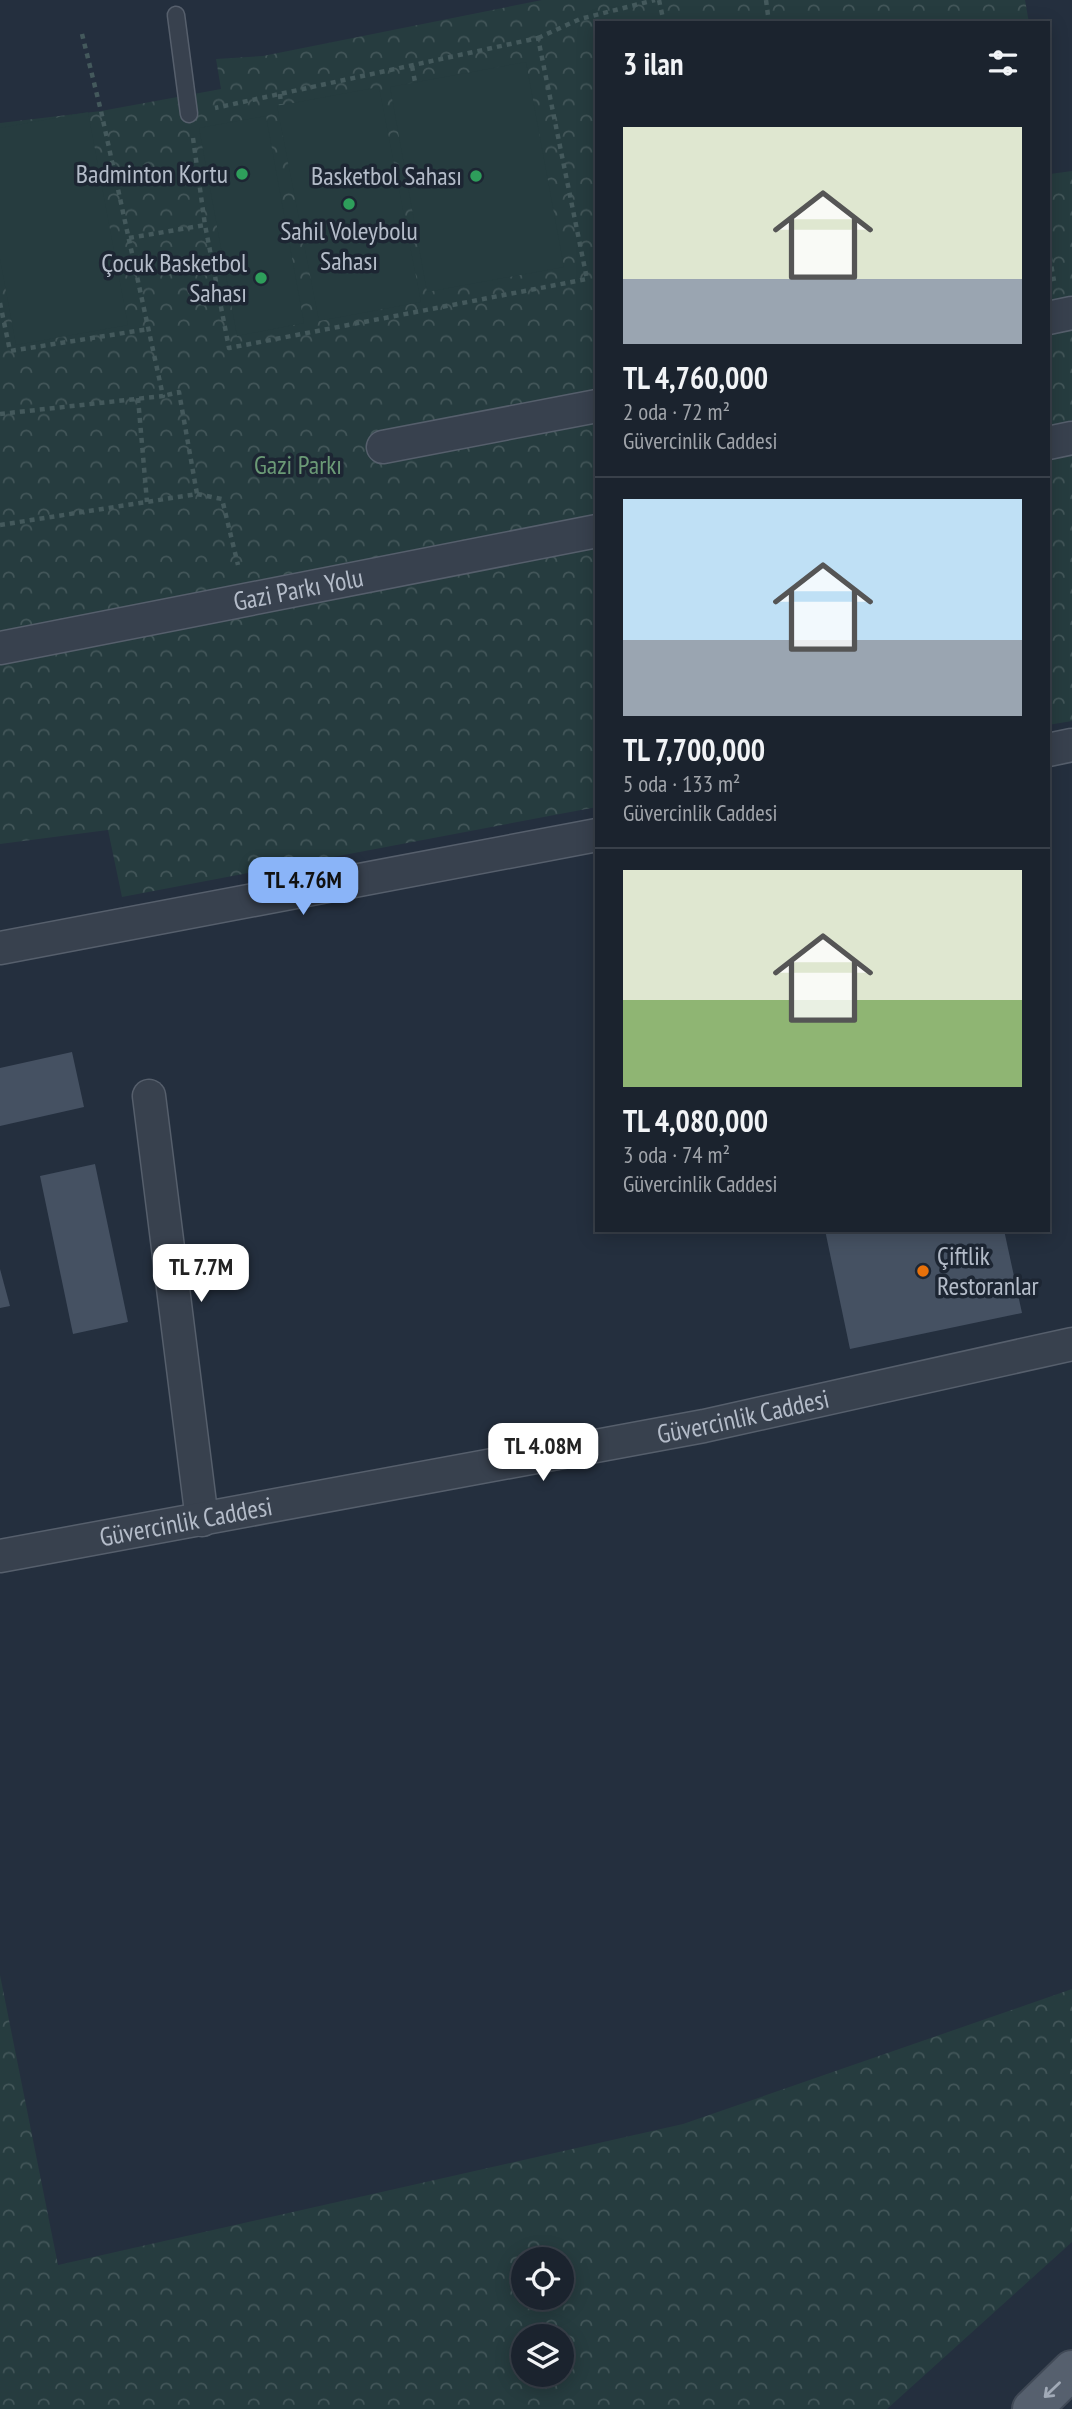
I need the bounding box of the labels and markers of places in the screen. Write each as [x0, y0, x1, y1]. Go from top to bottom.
place label: Badminton Kortu [76, 157, 228, 190]
place label: Basketbol Sahası [311, 159, 462, 192]
marker: Badminton Kortu [234, 166, 250, 182]
marker: Basketbol Sahası [468, 168, 484, 184]
marker: Sahil Voleybolu Sahası [341, 196, 357, 212]
place label: Sahil Voleybolu Sahası [280, 214, 418, 277]
place label: Çocuk Basketbol Sahası [101, 246, 247, 309]
marker: Çocuk Basketbol Sahası [253, 270, 269, 286]
pin: TL 4.76M [231, 858, 375, 917]
place label: Çiftlik Restoranlar [937, 1239, 1039, 1302]
pin: TL 7.7M [136, 1244, 266, 1304]
marker: Çiftlik Restoranlar [915, 1263, 931, 1279]
pin: TL 4.08M [471, 1424, 615, 1483]

